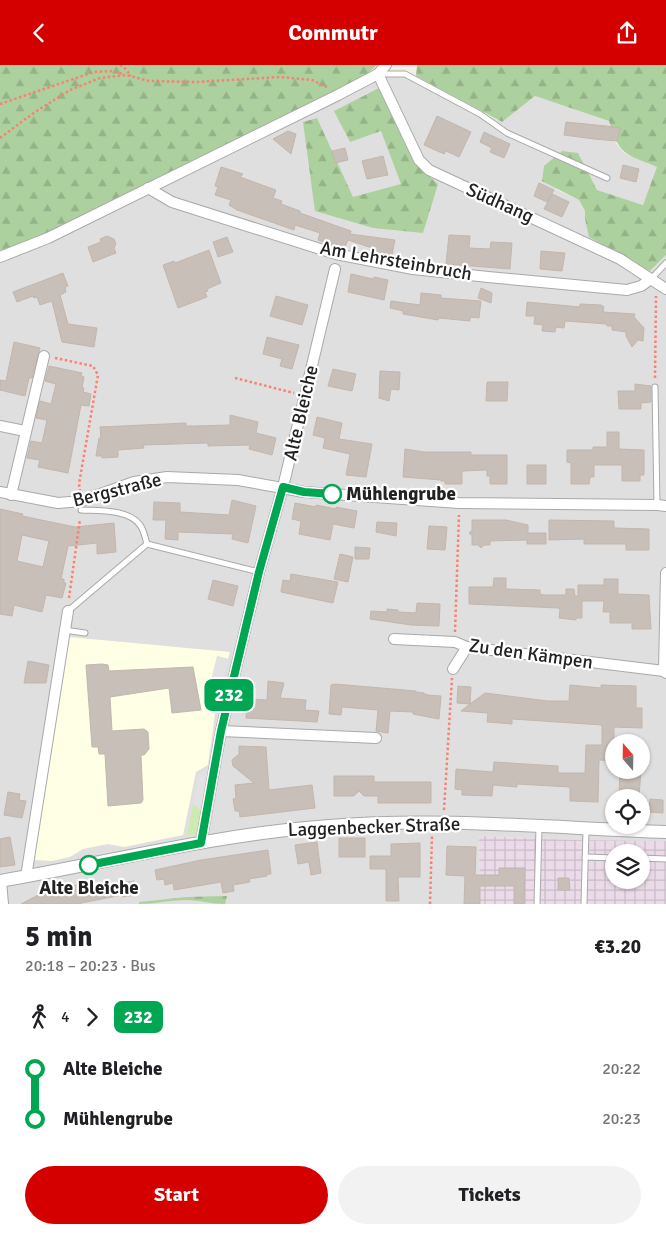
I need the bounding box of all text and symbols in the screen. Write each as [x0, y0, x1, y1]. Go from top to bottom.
icon: back [25, 19, 53, 47]
text: Commutr [288, 19, 378, 46]
icon: share [613, 19, 641, 47]
street label: Südhang [463, 178, 537, 228]
street label: Am Lehrsteinbruch [318, 236, 474, 286]
street label: Alte Bleiche [278, 363, 324, 463]
street label: Bergstraße [70, 467, 164, 513]
place label: Mühlengrube [346, 482, 456, 506]
marker: Mühlengrube [322, 484, 342, 504]
street label: Zu den Kämpen [467, 633, 595, 675]
line badge: 232 [200, 679, 258, 711]
text: 232 [214, 684, 244, 706]
north arrow [605, 734, 650, 779]
map controls [605, 734, 650, 889]
button: locate [605, 789, 650, 834]
street label: Laggenbecker Straße [287, 812, 461, 842]
button: layers [605, 844, 650, 889]
marker: Alte Bleiche [79, 855, 99, 875]
place label: Alte Bleiche [39, 876, 139, 900]
text: 5 min [25, 920, 93, 954]
text: €3.20 [595, 935, 641, 959]
text: 20:18 – 20:23 · Bus [25, 956, 156, 976]
icon: walk [25, 1003, 53, 1031]
icon: forward [78, 1003, 106, 1031]
text: 232 [124, 1006, 153, 1028]
text: 4 [61, 1007, 70, 1027]
text: Alte Bleiche [63, 1057, 163, 1081]
text: 20:22 [602, 1059, 641, 1079]
text: Mühlengrube [63, 1107, 173, 1131]
text: 20:23 [602, 1109, 641, 1129]
button: Start [25, 1166, 328, 1224]
button: Tickets [338, 1166, 641, 1224]

